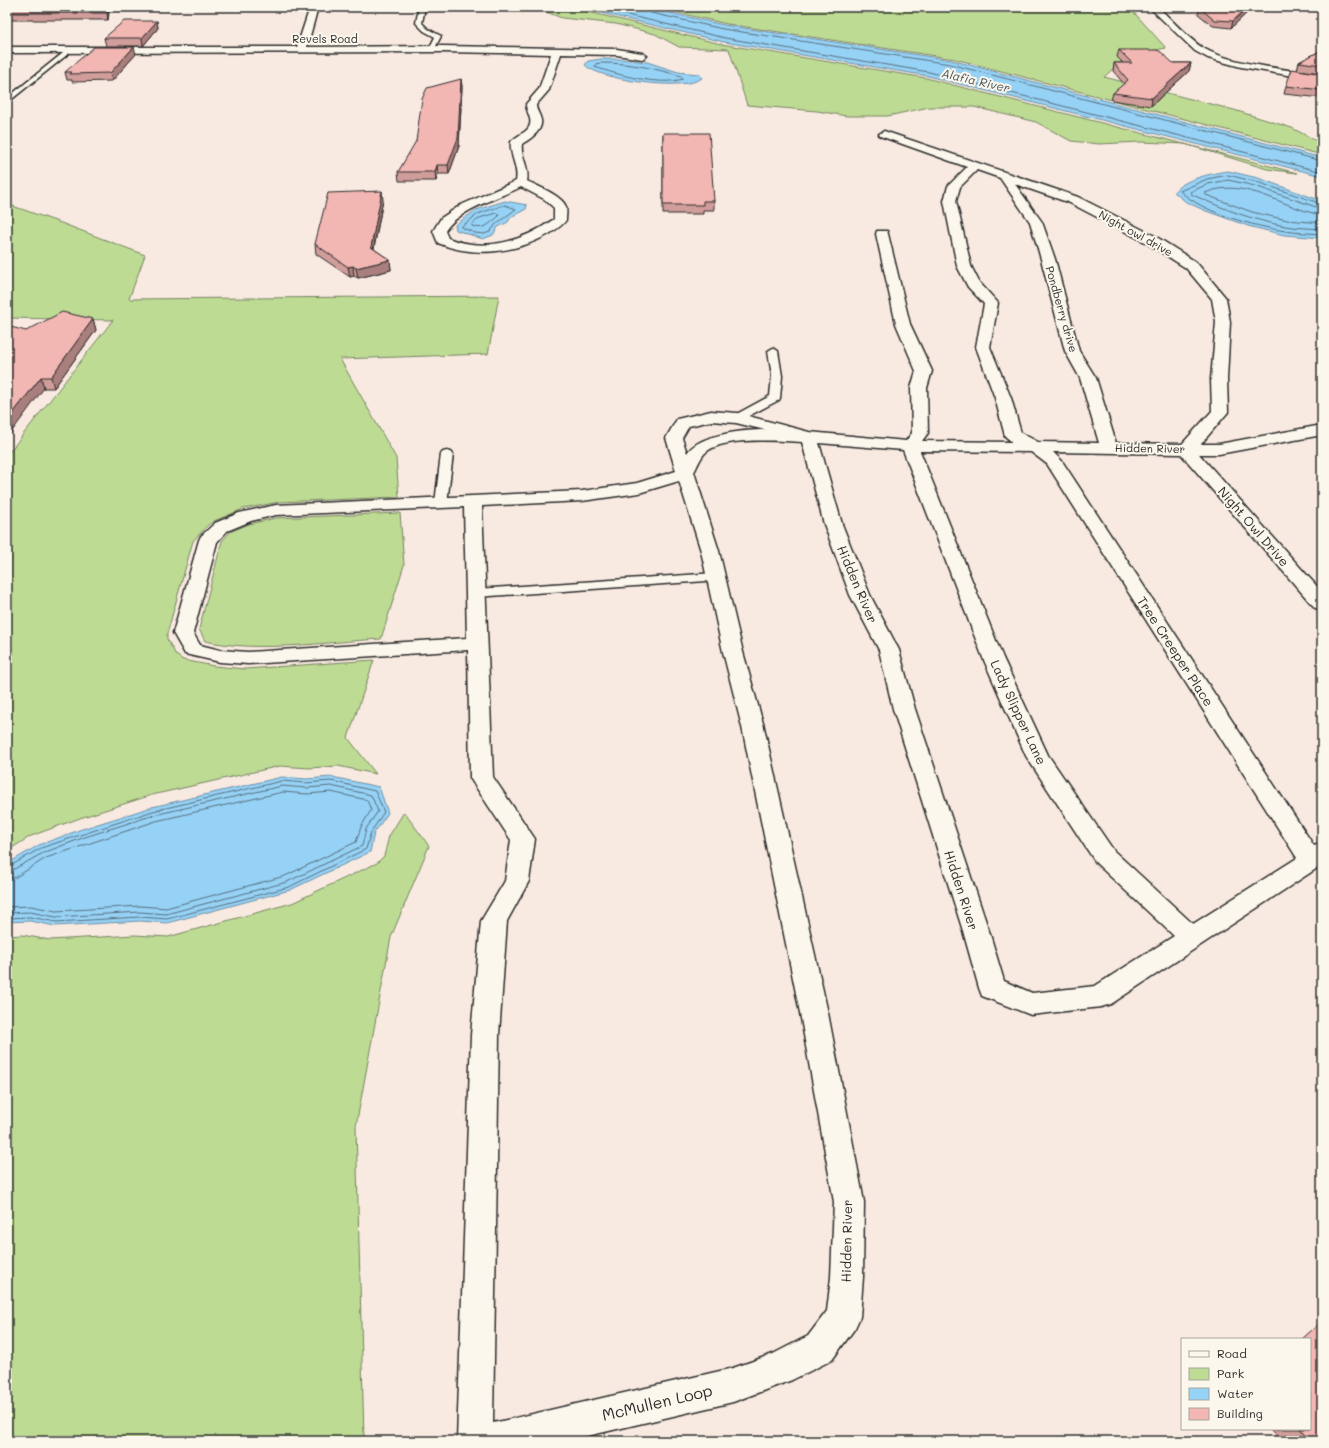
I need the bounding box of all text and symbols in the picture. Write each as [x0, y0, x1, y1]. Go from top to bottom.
street label: Revels Road [292, 31, 358, 46]
water label: Alafia River [940, 64, 1012, 96]
street label: Night owl drive [1096, 206, 1176, 260]
street label: Pondberry drive [1043, 264, 1082, 354]
street label: Hidden River [1115, 440, 1185, 456]
street label: Night Owl Drive [1215, 482, 1293, 570]
street label: Hidden River [834, 543, 882, 625]
street label: Tree Creeper Place [1134, 593, 1218, 709]
street label: Lady Slipper Lane [987, 657, 1051, 767]
street label: Hidden River [941, 848, 983, 932]
street label: Hidden River [837, 1199, 855, 1283]
legend [1181, 1338, 1311, 1430]
text: Road [1217, 1345, 1247, 1361]
text: Park [1217, 1365, 1244, 1381]
street label: McMullen Loop [600, 1379, 714, 1425]
text: Water [1217, 1385, 1254, 1401]
text: Building [1217, 1405, 1263, 1421]

